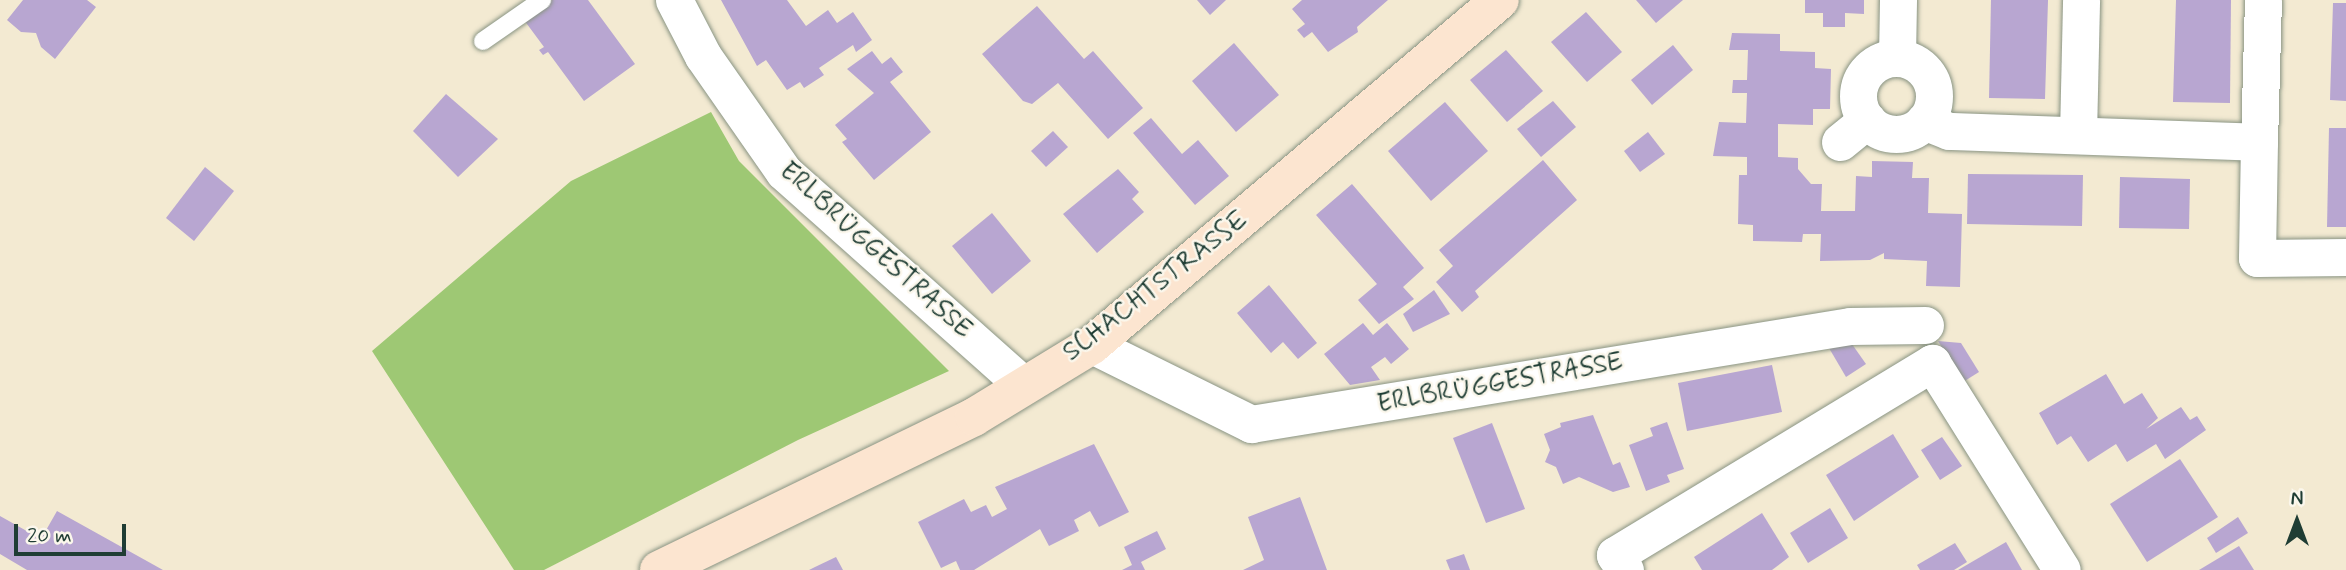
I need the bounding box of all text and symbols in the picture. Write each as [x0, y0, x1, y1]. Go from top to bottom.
street label: ERLBRÜGGESTRASSE [772, 156, 978, 346]
street label: SCHACHTSTRASSE [1057, 205, 1255, 369]
street label: ERLBRÜGGESTRASSE [1375, 347, 1625, 421]
north arrow [2262, 486, 2332, 556]
text: N [2291, 487, 2303, 512]
scale bar [18, 510, 130, 554]
text: 20 m [27, 522, 72, 550]

